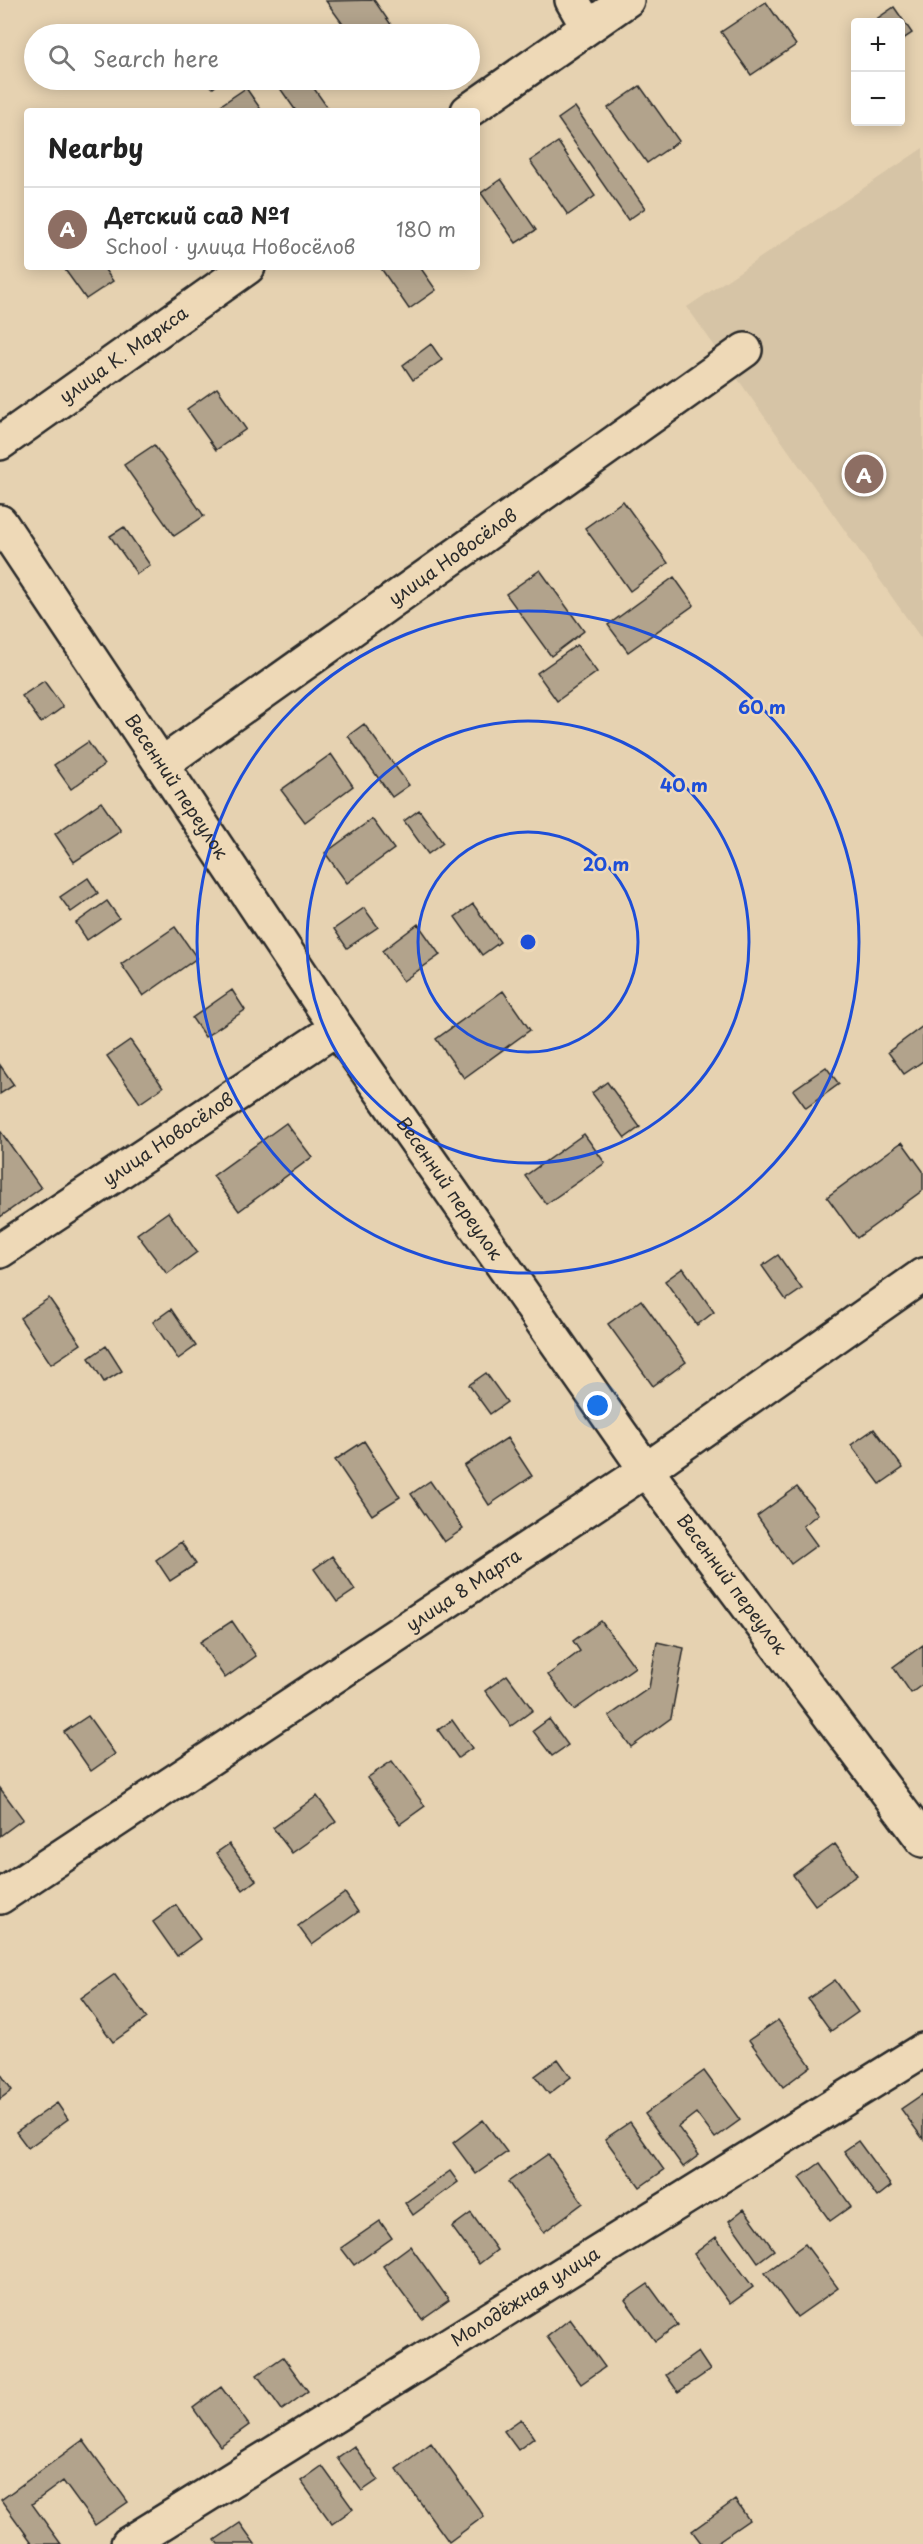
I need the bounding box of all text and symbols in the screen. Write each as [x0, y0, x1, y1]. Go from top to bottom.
map controls [851, 18, 905, 126]
button: + [851, 18, 905, 72]
search box [24, 24, 480, 90]
icon: search [45, 41, 78, 74]
text: Search here [93, 41, 219, 74]
button: − [851, 72, 905, 126]
text: Nearby [48, 128, 143, 167]
text: Детский сад №1 [105, 198, 290, 231]
text: A [60, 214, 75, 244]
text: 180 m [396, 214, 456, 244]
text: School · улица Новосёлов [105, 231, 355, 261]
street label: улица К. Маркса [53, 298, 194, 409]
pin: A [844, 452, 884, 496]
street label: улица Новосёлов [382, 501, 522, 611]
text: 60 m [738, 693, 786, 720]
street label: Весенний переулок [119, 708, 236, 864]
text: 40 m [660, 771, 708, 798]
text: 20 m [583, 850, 629, 877]
centre of rings [518, 932, 538, 952]
street label: улица Новосёлов [97, 1085, 239, 1192]
street label: Весенний переулок [391, 1111, 510, 1265]
your location [583, 1391, 612, 1420]
street label: Весенний переулок [671, 1507, 795, 1660]
street label: улица 8 Марта [400, 1541, 526, 1637]
street label: Молодёжная улица [445, 2239, 605, 2352]

